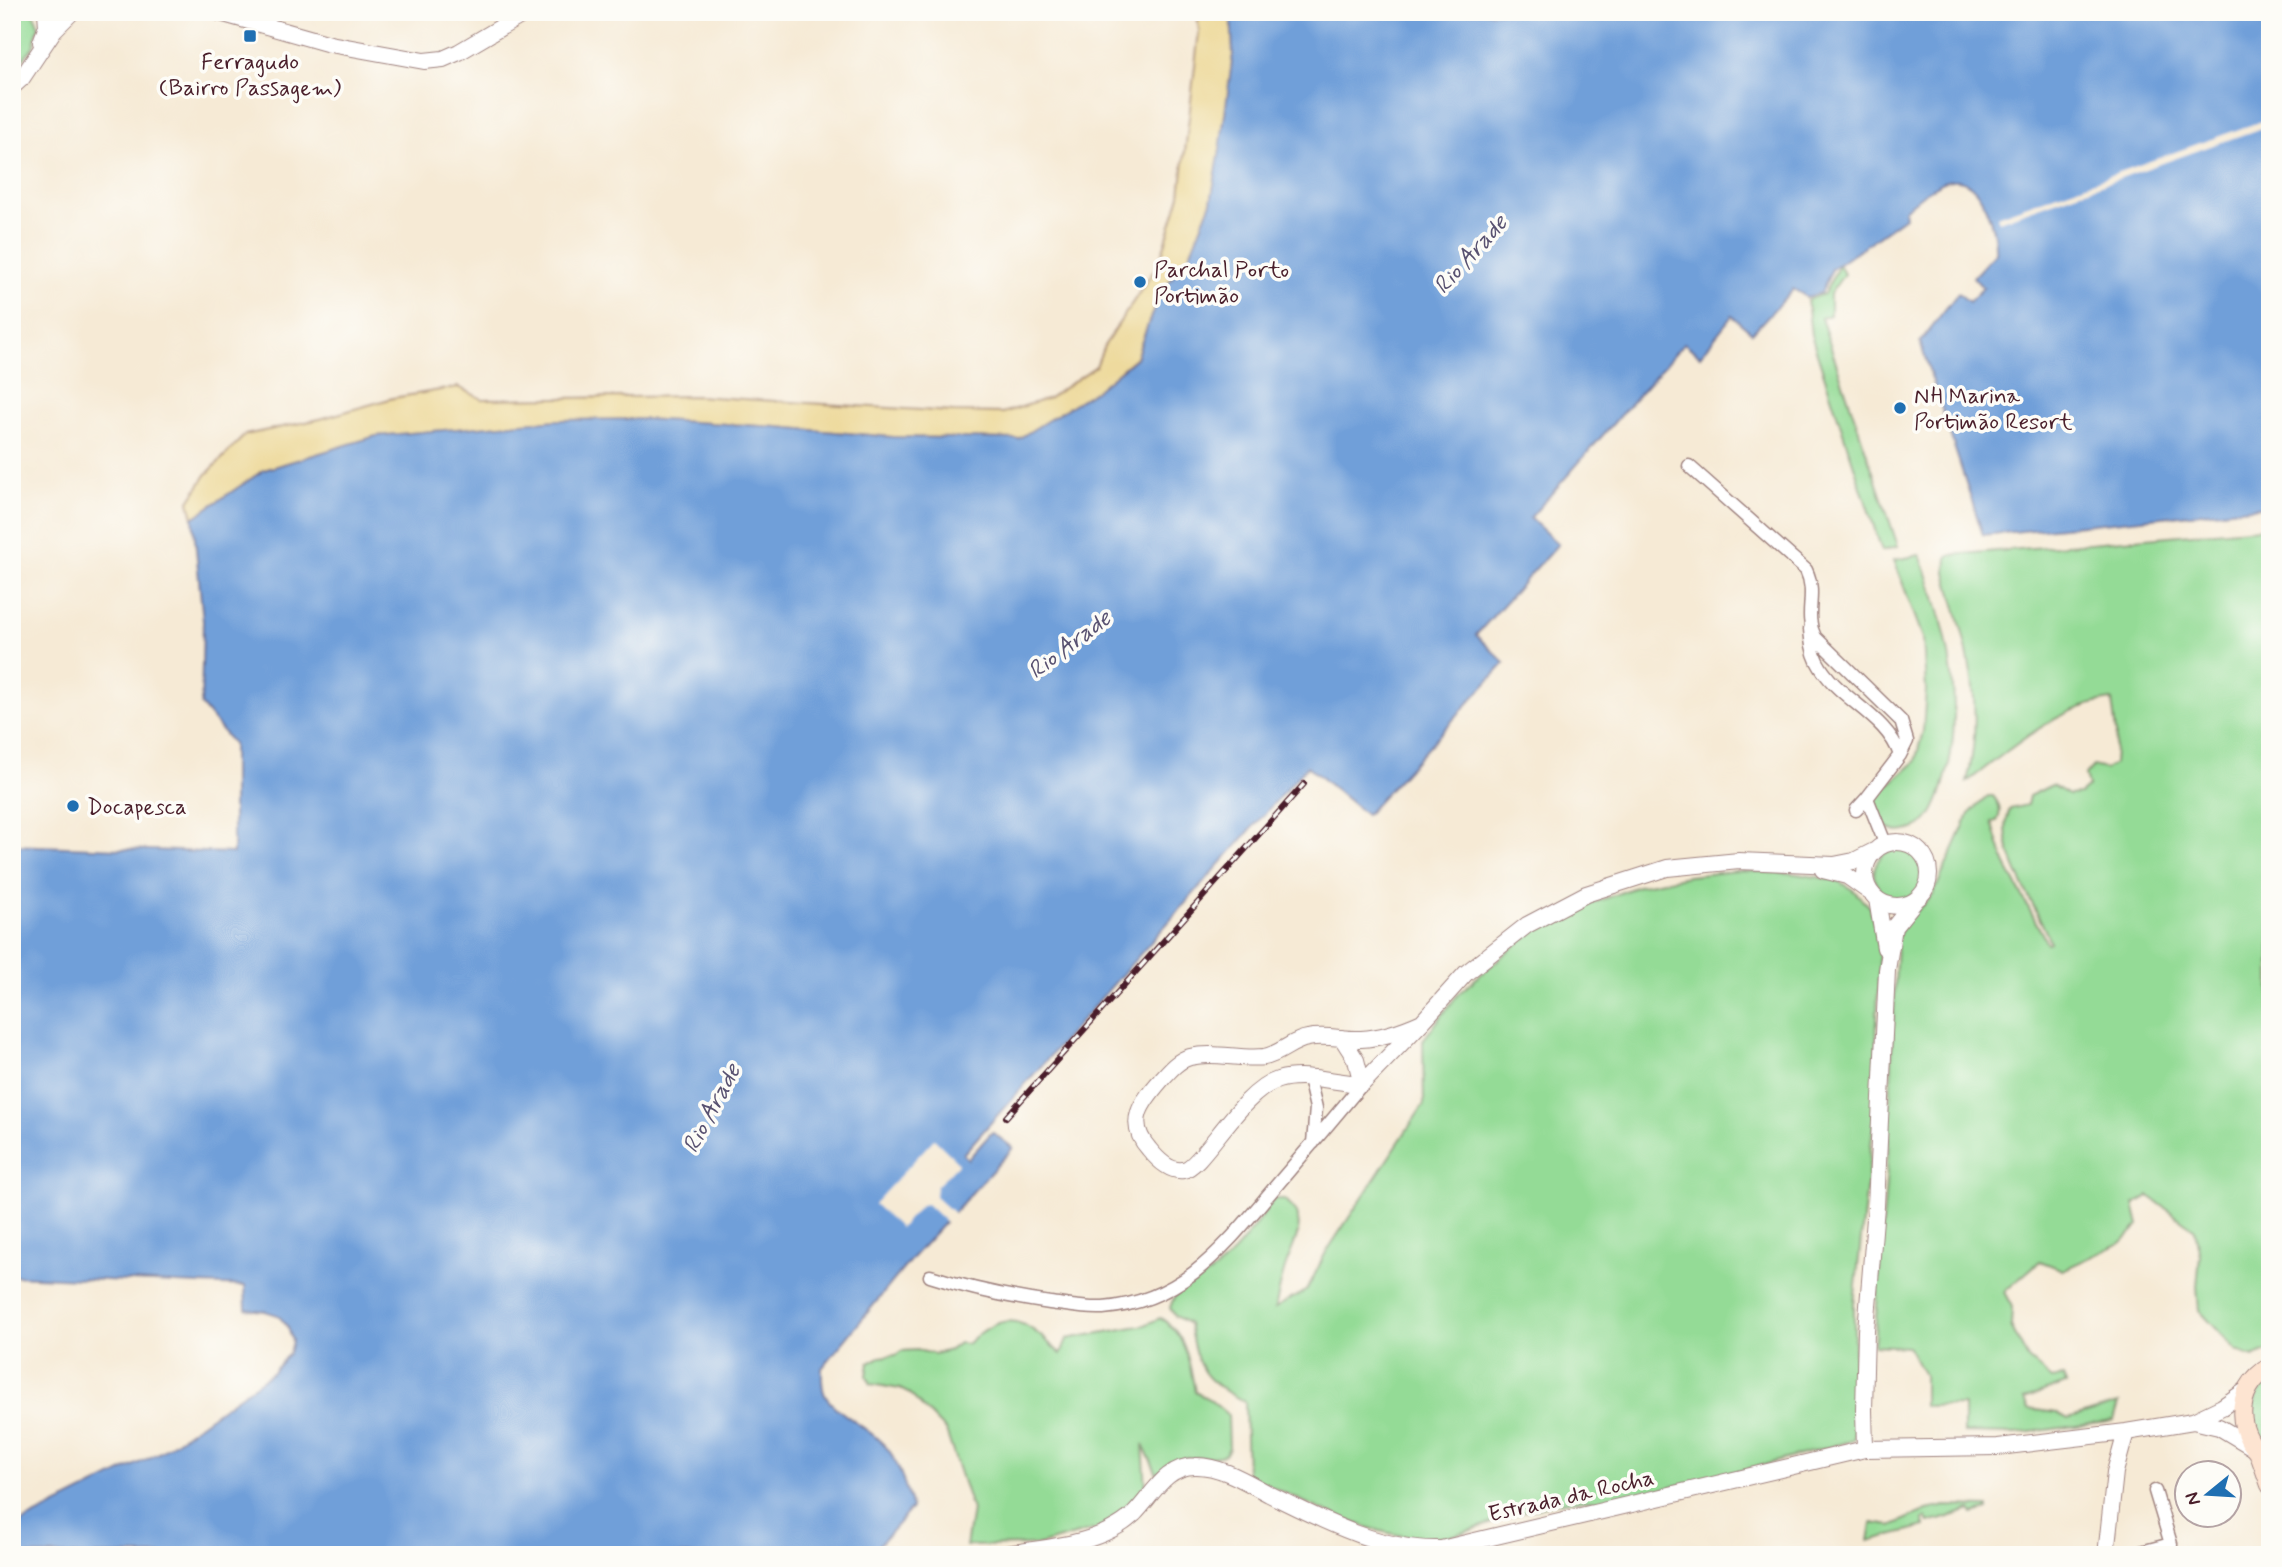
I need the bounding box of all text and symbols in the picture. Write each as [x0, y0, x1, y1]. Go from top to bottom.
marker: Ferragudo (Bairro Passagem) [242, 28, 258, 44]
place label: Ferragudo (Bairro Passagem) [159, 48, 341, 104]
water label: Rio Arade [1427, 208, 1516, 301]
place label: Parchal Porto Portimão [1154, 256, 1289, 312]
marker: Parchal Porto Portimão [1132, 274, 1148, 290]
place label: NH Marina Portimão Resort [1914, 382, 2073, 438]
marker: NH Marina Portimão Resort [1892, 400, 1908, 416]
water label: Rio Arade [1022, 603, 1119, 687]
place label: Docapesca [87, 793, 187, 823]
marker: Docapesca [65, 798, 81, 814]
water label: Rio Arade [676, 1058, 749, 1159]
north arrow [2174, 1458, 2244, 1528]
street label: Estrada da Rocha [1485, 1463, 1657, 1531]
text: N [2179, 1489, 2207, 1509]

